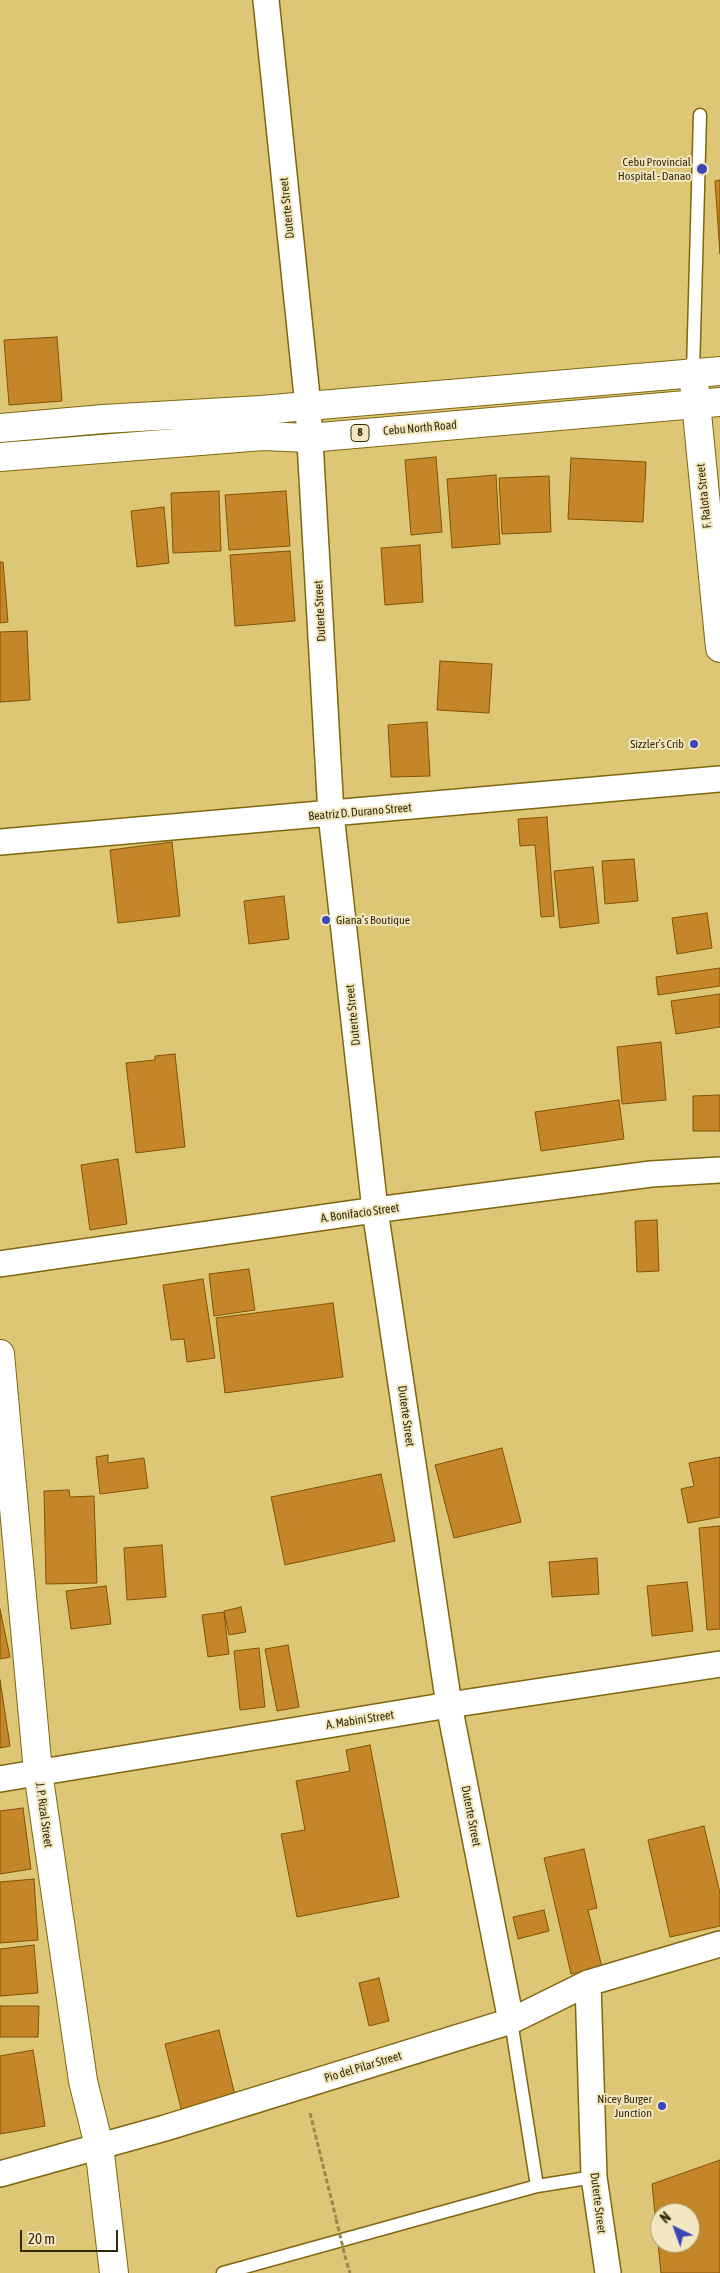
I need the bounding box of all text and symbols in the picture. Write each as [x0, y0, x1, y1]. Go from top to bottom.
place label: Cebu Provincial Hospital - Danao [618, 155, 691, 183]
marker: Cebu Provincial Hospital - Danao [695, 162, 709, 176]
street label: Duterte Street [277, 177, 297, 239]
street label: Cebu North Road [383, 418, 457, 438]
road number: 8 [351, 424, 369, 442]
street label: F. Ralota Street [693, 463, 715, 529]
street label: Duterte Street [311, 580, 329, 642]
place label: Sizzler’s Crib [630, 737, 684, 751]
marker: Sizzler’s Crib [688, 738, 700, 750]
street label: Beatriz D. Durano Street [308, 800, 412, 824]
place label: Giana’s Boutique [336, 913, 410, 927]
marker: Giana’s Boutique [320, 914, 332, 926]
street label: Duterte Street [343, 984, 363, 1046]
street label: A. Bonifacio Street [320, 1200, 400, 1226]
street label: Duterte Street [395, 1385, 417, 1447]
street label: A. Mabini Street [325, 1708, 395, 1732]
street label: J. P. Rizal Street [32, 1782, 56, 1848]
street label: Duterte Street [458, 1784, 484, 1848]
street label: Pio del Pilar Street [322, 2048, 404, 2086]
place label: Nicey Burger Junction [597, 2092, 652, 2120]
marker: Nicey Burger Junction [656, 2100, 668, 2112]
street label: Duterte Street [587, 2172, 609, 2234]
north arrow [650, 2203, 700, 2253]
text: N [657, 2209, 674, 2226]
scale bar [22, 2220, 120, 2252]
text: 20 m [28, 2230, 55, 2247]

